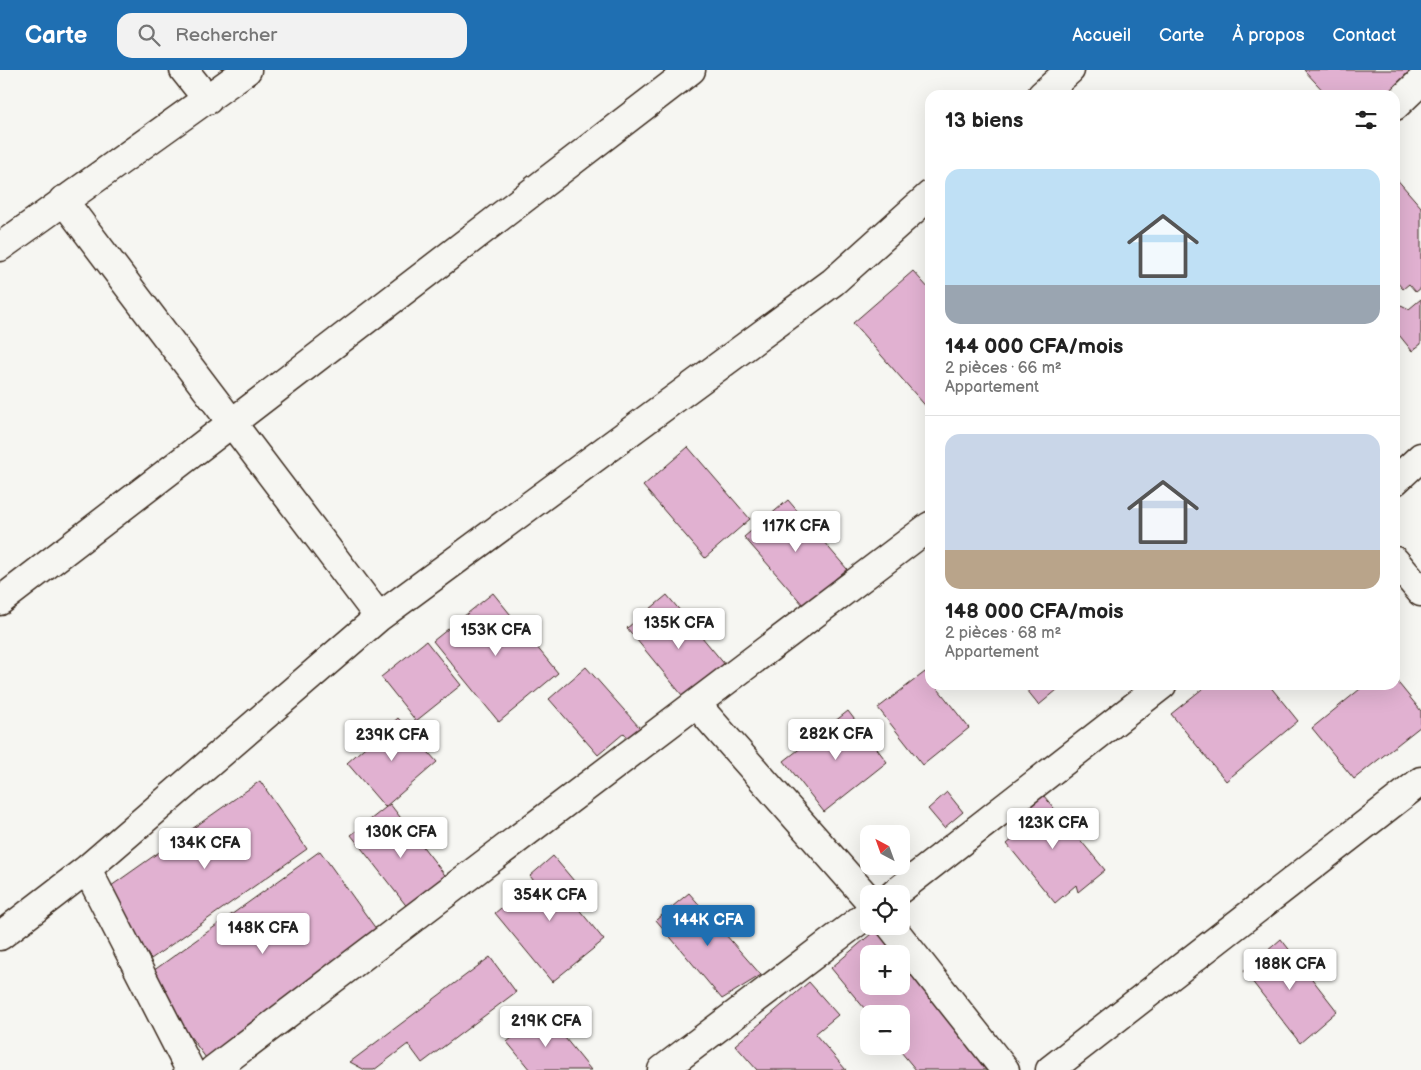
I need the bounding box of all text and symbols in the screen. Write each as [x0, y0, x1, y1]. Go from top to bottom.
search box [117, 13, 467, 58]
text: Carte [25, 21, 87, 50]
icon: search [135, 21, 163, 49]
text: Rechercher [175, 24, 277, 47]
text: Accueil [1072, 25, 1131, 46]
text: Carte [1159, 25, 1204, 46]
text: À propos [1232, 25, 1305, 46]
text: Contact [1333, 25, 1396, 46]
icon: filters [1352, 106, 1380, 134]
text: 13 biens [945, 108, 1023, 133]
icon: home [1118, 201, 1208, 291]
text: 144 000 CFA/mois [945, 334, 1123, 359]
text: 2 pièces · 66 m² [945, 359, 1062, 378]
text: Appartement [945, 378, 1039, 397]
icon: home [1118, 467, 1208, 557]
pin: 117K CFA [744, 510, 848, 553]
text: 117K CFA [762, 517, 830, 536]
text: 148 000 CFA/mois [945, 599, 1124, 624]
pin: 135K CFA [627, 608, 731, 650]
pin: 153K CFA [444, 614, 548, 657]
text: 135K CFA [644, 614, 714, 633]
text: 153K CFA [461, 621, 531, 640]
text: 2 pièces · 68 m² [945, 624, 1061, 643]
text: Appartement [945, 643, 1039, 662]
pin: 282K CFA [784, 718, 888, 761]
pin: 239K CFA [340, 720, 444, 762]
text: 282K CFA [799, 725, 873, 744]
text: 239K CFA [356, 726, 428, 745]
pin: 123K CFA [1001, 808, 1105, 850]
text: 123K CFA [1018, 814, 1088, 833]
pin: 130K CFA [349, 816, 453, 859]
text: 130K CFA [365, 823, 437, 842]
north arrow [860, 825, 910, 875]
map controls [860, 825, 910, 1055]
pin: 134K CFA [153, 828, 257, 870]
text: 134K CFA [170, 834, 240, 853]
pin: 354K CFA [498, 880, 602, 922]
button: locate [860, 885, 910, 935]
text: 354K CFA [514, 886, 586, 905]
pin: 144K CFA [656, 904, 760, 947]
text: 144K CFA [673, 911, 743, 930]
pin: 148K CFA [211, 912, 315, 955]
text: 148K CFA [228, 919, 298, 938]
button: + [860, 945, 910, 995]
pin: 188K CFA [1238, 948, 1342, 991]
text: 188K CFA [1255, 955, 1325, 974]
button: − [860, 1005, 910, 1055]
pin: 219K CFA [494, 1006, 598, 1048]
text: 219K CFA [511, 1012, 581, 1031]

